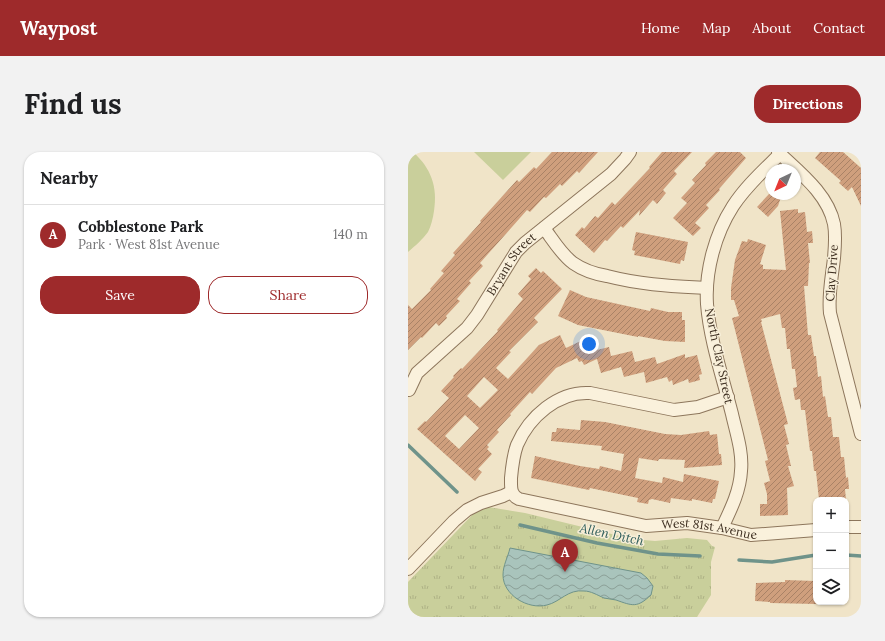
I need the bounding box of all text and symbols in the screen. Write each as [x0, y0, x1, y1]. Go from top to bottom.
text: Waypost [20, 16, 97, 40]
text: Home [641, 19, 680, 37]
text: Map [702, 19, 730, 37]
text: About [752, 19, 791, 37]
text: Contact [813, 19, 865, 37]
button: Directions [754, 85, 861, 123]
text: Find us [24, 86, 122, 122]
north arrow [765, 164, 801, 200]
text: Nearby [40, 167, 98, 189]
text: Cobblestone Park [78, 217, 203, 236]
text: A [49, 226, 57, 243]
text: 140 m [333, 226, 368, 243]
street label: Bryant Street [483, 229, 539, 298]
text: Park · West 81st Avenue [78, 236, 220, 253]
street label: Clay Drive [822, 243, 841, 302]
button: Save [40, 276, 200, 314]
button: Share [208, 276, 368, 314]
street label: North Clay Street [702, 307, 737, 406]
your location [579, 334, 599, 354]
map controls [813, 497, 849, 605]
button: + [813, 497, 849, 533]
street label: West 81st Avenue [661, 515, 758, 542]
water label: Allen Ditch [577, 519, 646, 550]
button: − [813, 533, 849, 569]
pin: A [552, 539, 578, 572]
button: layers [813, 569, 849, 605]

